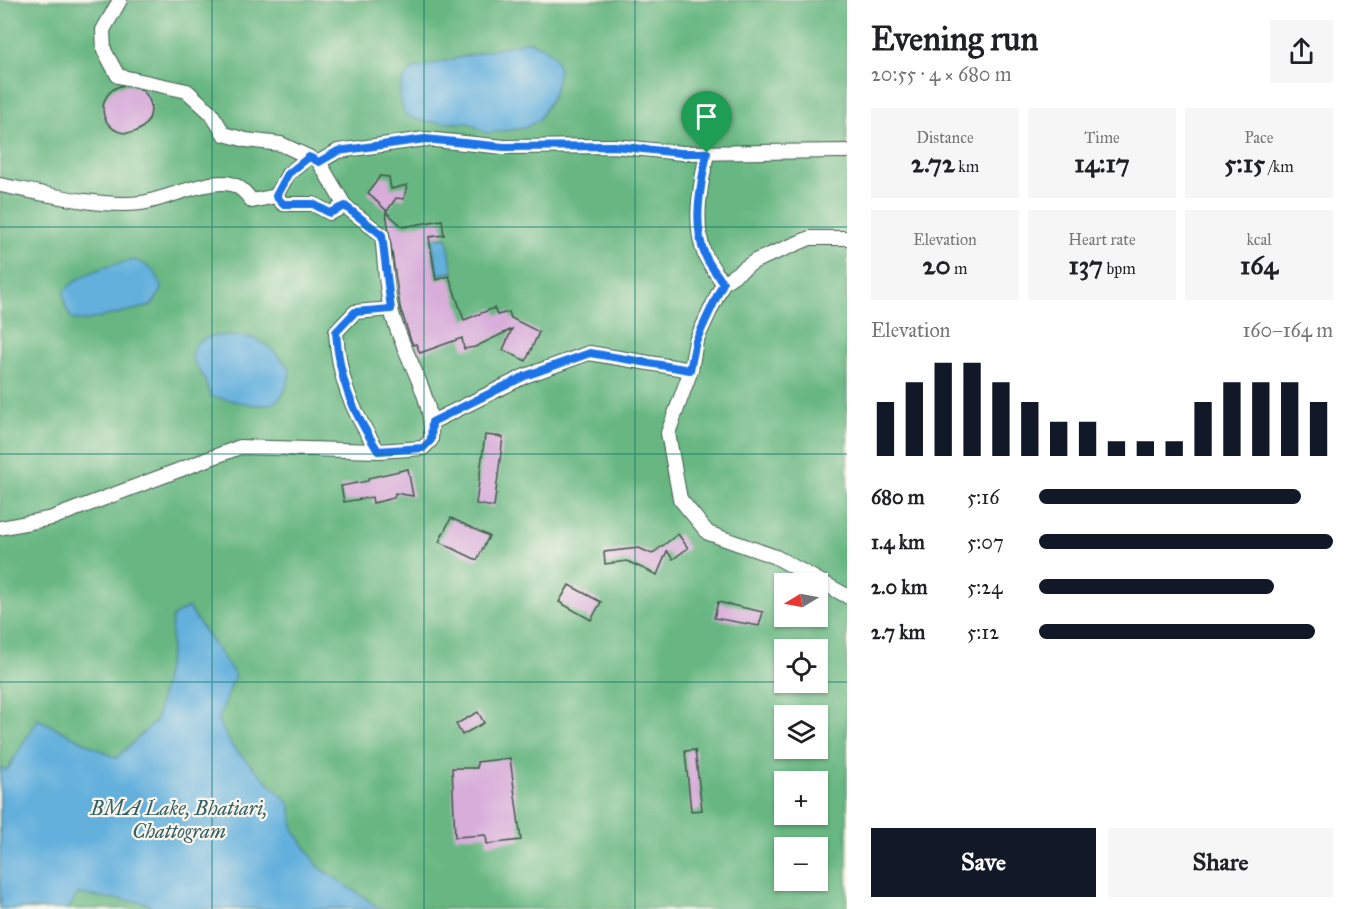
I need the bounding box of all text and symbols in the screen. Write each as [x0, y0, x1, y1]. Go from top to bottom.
text: Evening run [871, 19, 1038, 59]
button: share [1270, 20, 1333, 83]
text: 20:55 · 4 × 680 m [871, 62, 1012, 86]
pin [681, 91, 732, 153]
icon: arrive [690, 100, 723, 133]
text: Distance [916, 128, 974, 147]
text: Time [1084, 128, 1120, 147]
text: Pace [1244, 128, 1274, 147]
text: 2.72 [911, 147, 955, 179]
text: 14:17 [1074, 147, 1130, 179]
text: 5:15 [1224, 147, 1265, 179]
text: km [955, 157, 979, 176]
text: /km [1265, 157, 1294, 176]
text: Elevation [913, 230, 977, 249]
text: Heart rate [1068, 230, 1136, 249]
text: kcal [1246, 230, 1272, 249]
text: 20 [923, 249, 951, 281]
text: 137 [1068, 249, 1103, 281]
text: 164 [1240, 249, 1278, 281]
text: m [951, 259, 967, 278]
text: bpm [1103, 259, 1136, 278]
text: Elevation [871, 318, 950, 342]
text: 160–164 m [1242, 318, 1333, 342]
text: 680 m [871, 485, 925, 509]
text: 5:16 [967, 485, 999, 509]
text: 1.4 km [871, 530, 925, 554]
text: 5:07 [967, 530, 1004, 554]
north arrow [774, 573, 828, 627]
map controls [774, 573, 828, 891]
text: 2.0 km [871, 575, 927, 599]
text: 5:24 [967, 575, 1002, 599]
text: 2.7 km [871, 620, 925, 644]
text: 5:12 [967, 620, 999, 644]
button: locate [774, 639, 828, 693]
button: layers [774, 705, 828, 759]
button: + [774, 771, 828, 825]
water label: BMA Lake, Bhatiari, Chattogram [89, 796, 268, 843]
button: Save [871, 828, 1096, 897]
button: Share [1108, 828, 1333, 897]
button: − [774, 837, 828, 891]

